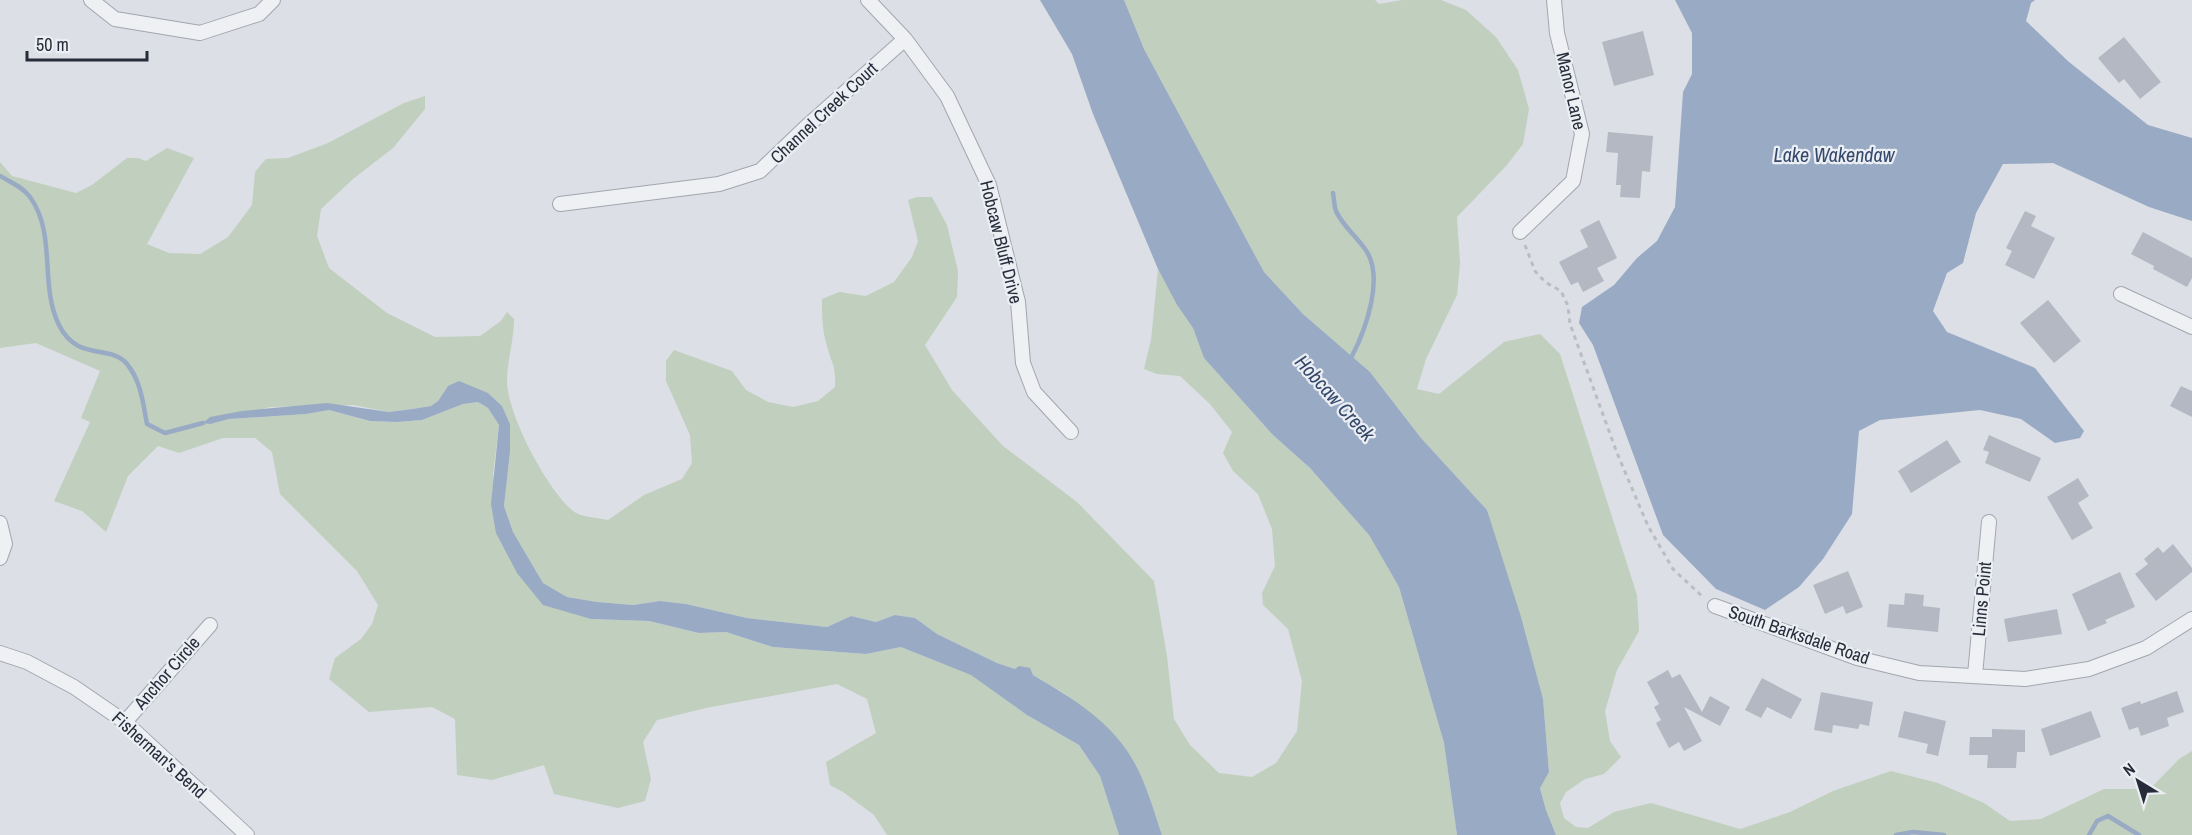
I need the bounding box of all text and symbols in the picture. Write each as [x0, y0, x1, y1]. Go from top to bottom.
scale bar [27, 24, 147, 62]
text: 50 m [36, 32, 69, 57]
street label: Manor Lane [1550, 50, 1593, 132]
street label: Channel Creek Court [764, 56, 883, 169]
water label: Lake Wakendaw [1774, 141, 1896, 168]
street label: Hobcaw Bluff Drive [974, 178, 1029, 306]
water label: Hobcaw Creek [1289, 349, 1382, 447]
street label: Linns Point [1966, 561, 1997, 637]
street label: South Barksdale Road [1725, 599, 1873, 670]
street label: Anchor Circle [127, 631, 205, 715]
street label: Fisherman's Bend [107, 705, 212, 804]
north arrow [2108, 751, 2168, 811]
text: N [2118, 758, 2139, 781]

